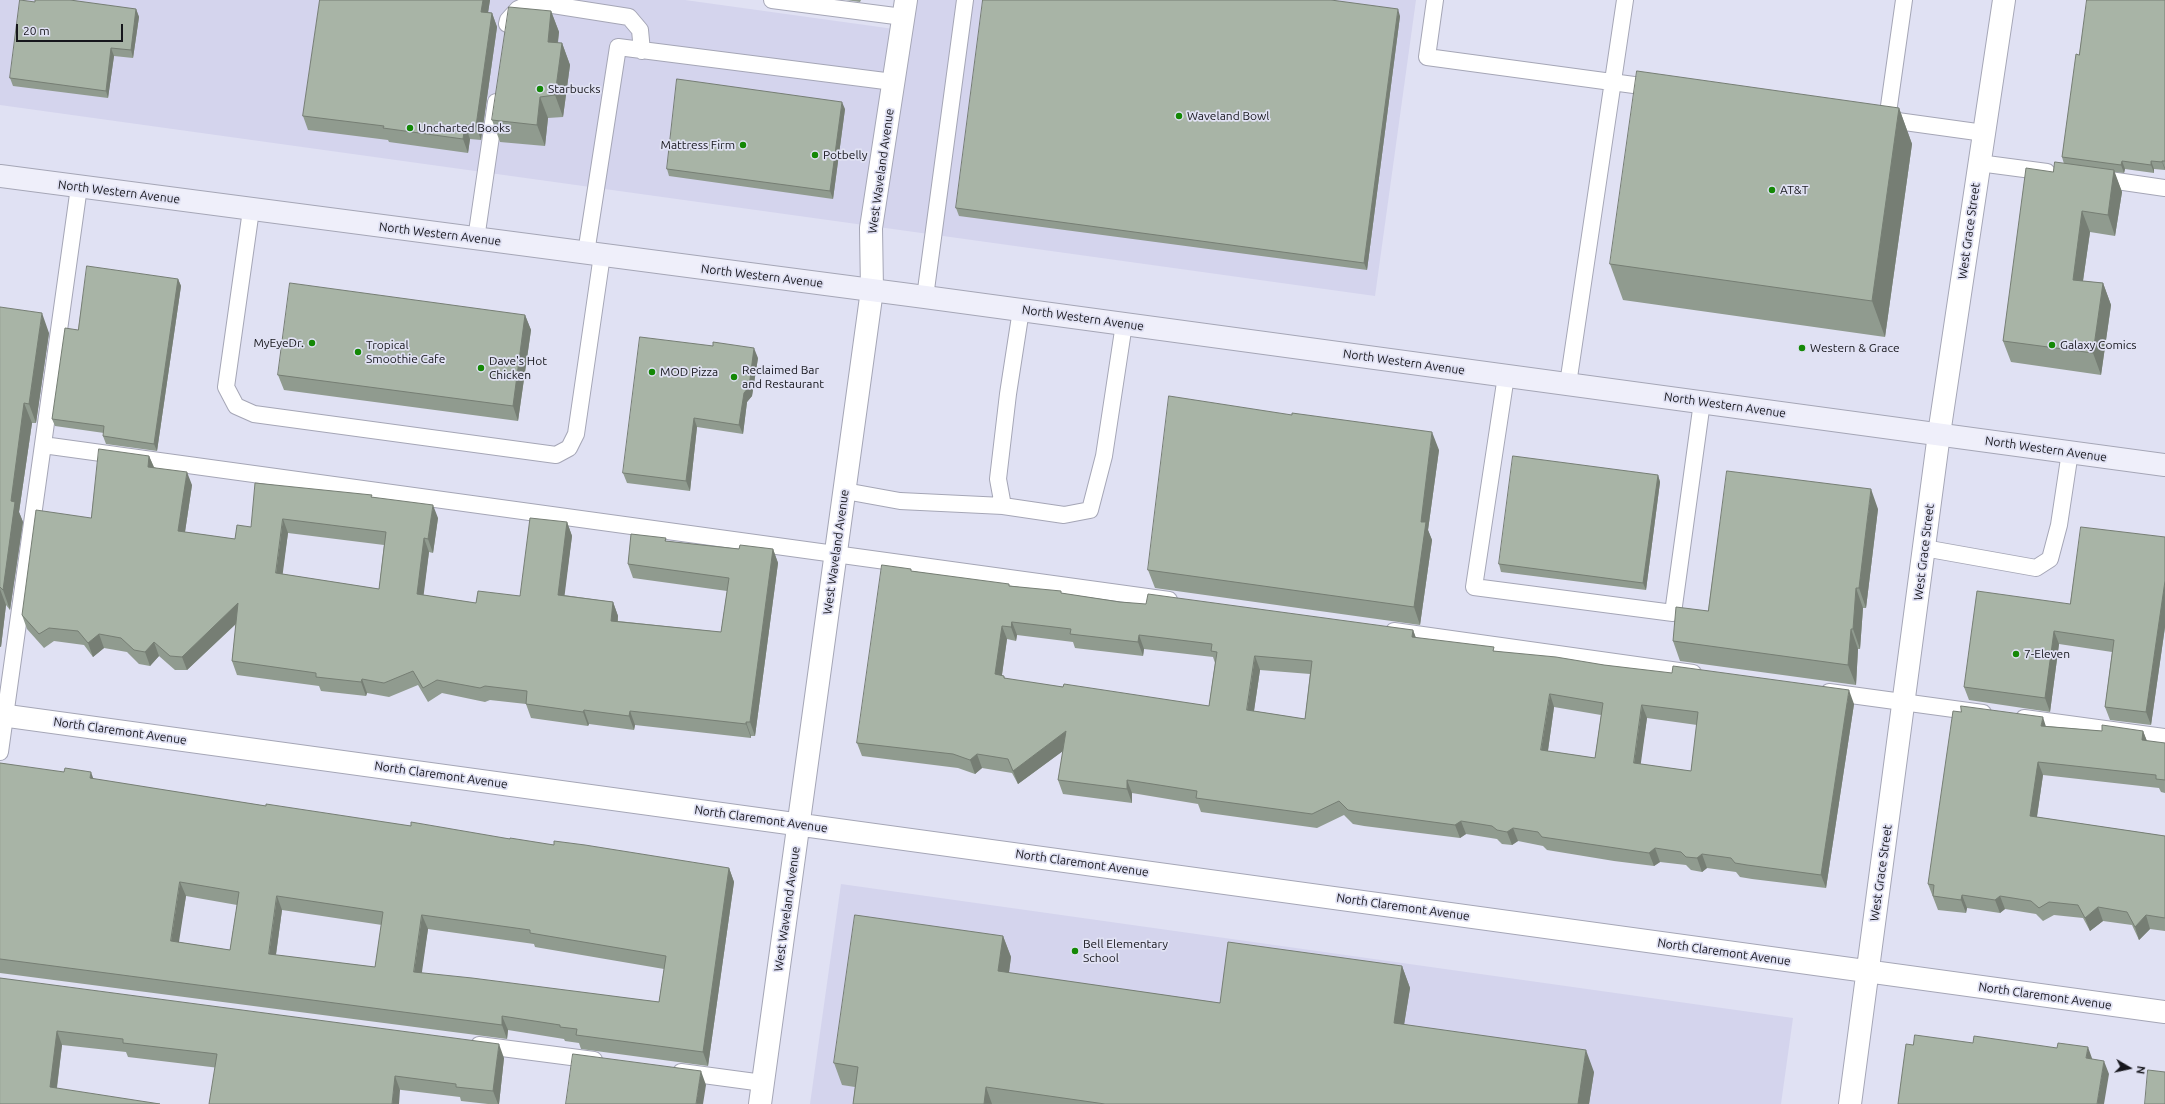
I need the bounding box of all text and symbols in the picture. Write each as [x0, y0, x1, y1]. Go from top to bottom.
scale bar [18, 16, 125, 42]
text: 20 m [23, 24, 50, 37]
place label: Starbucks [548, 82, 600, 96]
marker: Starbucks [535, 84, 545, 94]
street label: West Waveland Avenue [865, 108, 897, 234]
place label: Waveland Bowl [1187, 109, 1270, 123]
marker: Waveland Bowl [1174, 111, 1184, 121]
place label: Uncharted Books [418, 121, 510, 135]
marker: Uncharted Books [405, 123, 415, 133]
place label: Mattress Firm [661, 138, 735, 152]
marker: Mattress Firm [738, 140, 748, 150]
place label: Potbelly [823, 148, 867, 162]
marker: Potbelly [810, 150, 820, 160]
street label: North Western Avenue [57, 177, 181, 207]
street label: West Grace Street [1955, 182, 1983, 280]
place label: AT&T [1780, 183, 1808, 197]
marker: AT&T [1767, 185, 1777, 195]
street label: North Western Avenue [378, 219, 502, 249]
street label: North Western Avenue [700, 261, 824, 291]
street label: North Western Avenue [1021, 302, 1145, 334]
place label: MyEyeDr. [253, 336, 304, 350]
marker: MyEyeDr. [307, 338, 317, 348]
place label: Tropical Smoothie Cafe [366, 338, 445, 366]
place label: Galaxy Comics [2060, 338, 2137, 352]
marker: Galaxy Comics [2047, 340, 2057, 350]
place label: Western & Grace [1810, 341, 1900, 355]
marker: Western & Grace [1797, 343, 1807, 353]
street label: North Western Avenue [1342, 346, 1466, 378]
marker: Tropical Smoothie Cafe [353, 347, 363, 357]
place label: Dave's Hot Chicken [489, 354, 547, 382]
marker: Dave's Hot Chicken [476, 363, 486, 373]
place label: Reclaimed Bar and Restaurant [742, 363, 824, 391]
place label: MOD Pizza [660, 365, 718, 379]
marker: MOD Pizza [647, 367, 657, 377]
marker: Reclaimed Bar and Restaurant [729, 372, 739, 382]
street label: North Western Avenue [1663, 389, 1787, 421]
street label: North Western Avenue [1984, 433, 2108, 465]
street label: West Waveland Avenue [820, 489, 852, 615]
street label: West Grace Street [1911, 503, 1937, 601]
place label: 7-Eleven [2024, 647, 2070, 661]
marker: 7-Eleven [2011, 649, 2021, 659]
street label: North Claremont Avenue [52, 715, 188, 747]
street label: North Claremont Avenue [373, 759, 509, 791]
street label: North Claremont Avenue [693, 803, 829, 835]
street label: West Grace Street [1867, 824, 1895, 922]
street label: West Waveland Avenue [771, 846, 803, 972]
street label: North Claremont Avenue [1014, 847, 1150, 879]
street label: North Claremont Avenue [1335, 891, 1471, 923]
street label: North Claremont Avenue [1656, 936, 1792, 968]
place label: Bell Elementary School [1083, 937, 1168, 965]
marker: Bell Elementary School [1070, 946, 1080, 956]
street label: North Claremont Avenue [1977, 980, 2113, 1012]
north arrow [2109, 1048, 2149, 1088]
text: N [2134, 1065, 2147, 1075]

